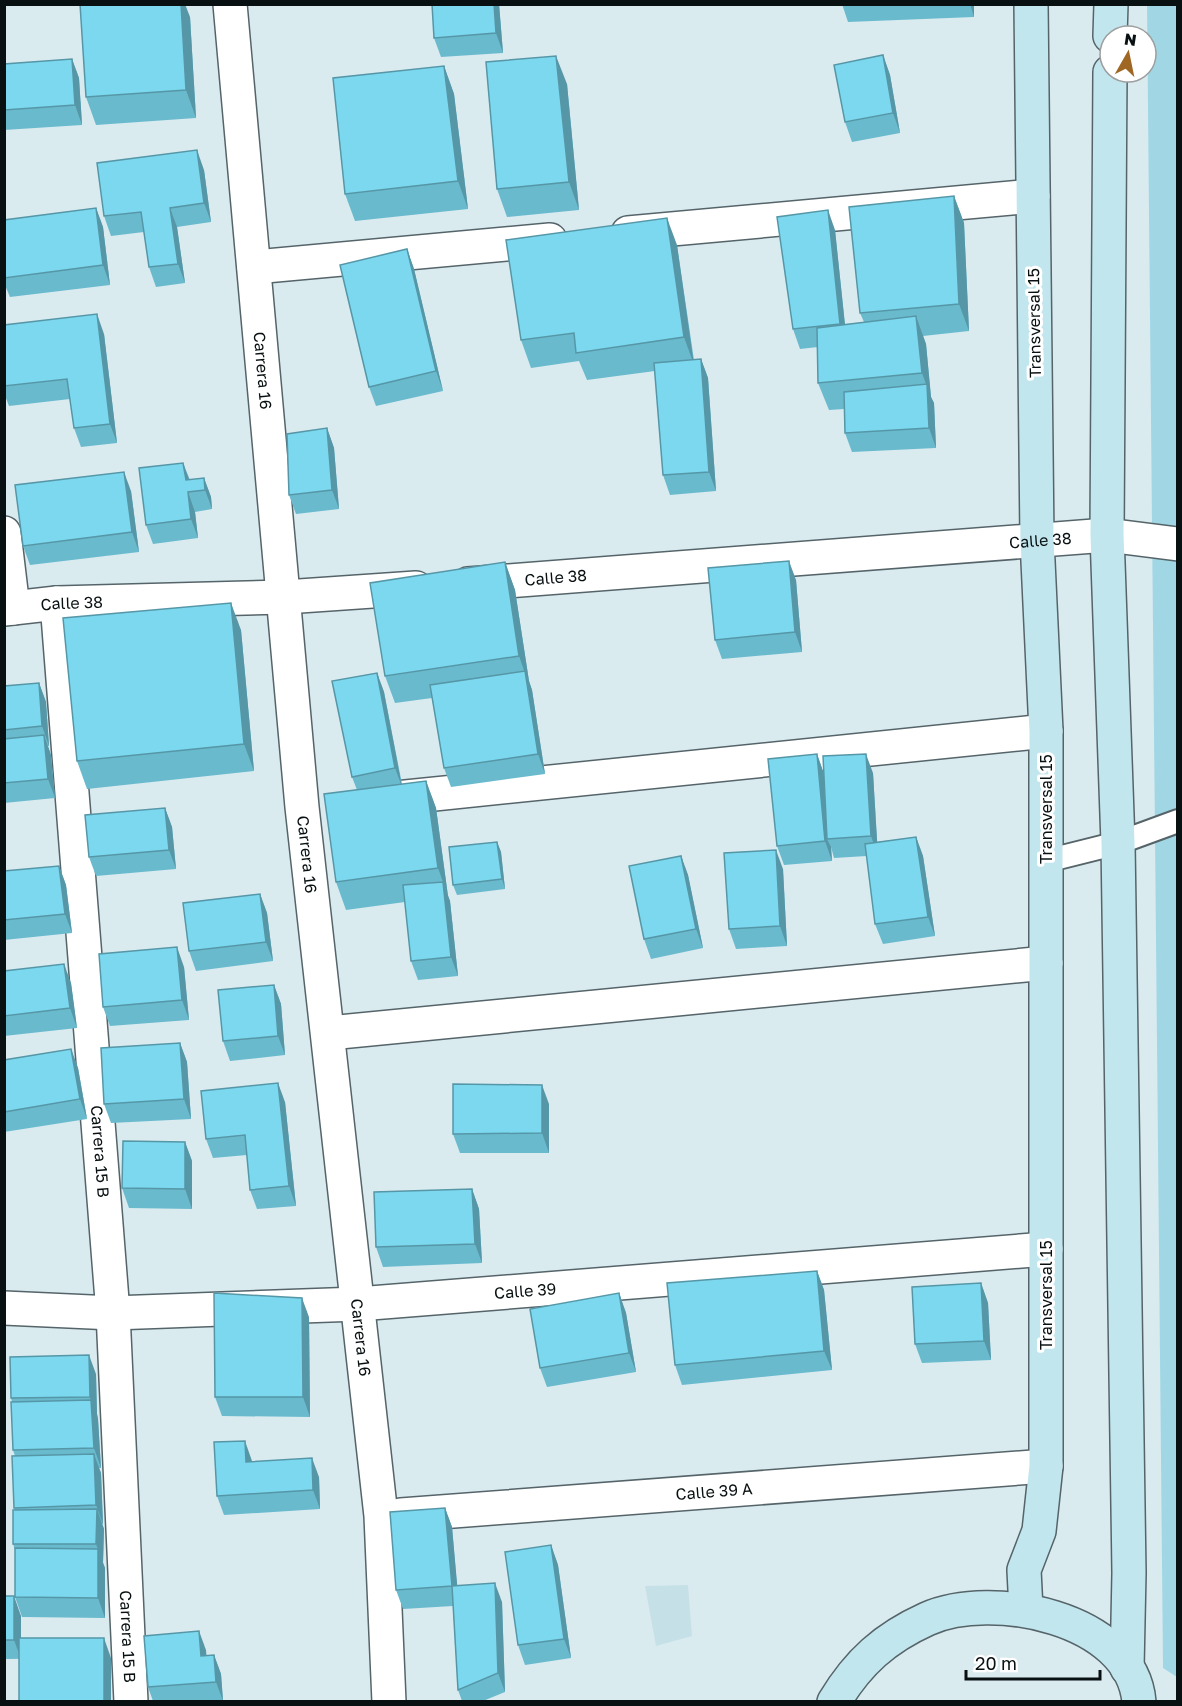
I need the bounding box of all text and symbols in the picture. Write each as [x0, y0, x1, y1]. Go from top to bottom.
north arrow [1098, 24, 1158, 84]
text: N [1123, 28, 1138, 50]
street label: Transversal 15 [1023, 268, 1045, 378]
street label: Carrera 16 [249, 331, 276, 410]
street label: Calle 38 [1008, 528, 1072, 552]
street label: Calle 38 [524, 565, 588, 590]
street label: Calle 38 [39, 592, 103, 615]
street label: Transversal 15 [1036, 754, 1056, 864]
street label: Carrera 16 [293, 815, 322, 894]
street label: Carrera 15 B [87, 1104, 114, 1198]
street label: Transversal 15 [1036, 1240, 1056, 1350]
street label: Calle 39 [493, 1278, 557, 1303]
street label: Carrera 16 [347, 1298, 375, 1377]
street label: Calle 39 A [675, 1478, 754, 1504]
street label: Carrera 15 B [116, 1590, 140, 1683]
scale bar [966, 1643, 1100, 1681]
text: 20 m [975, 1652, 1017, 1674]

